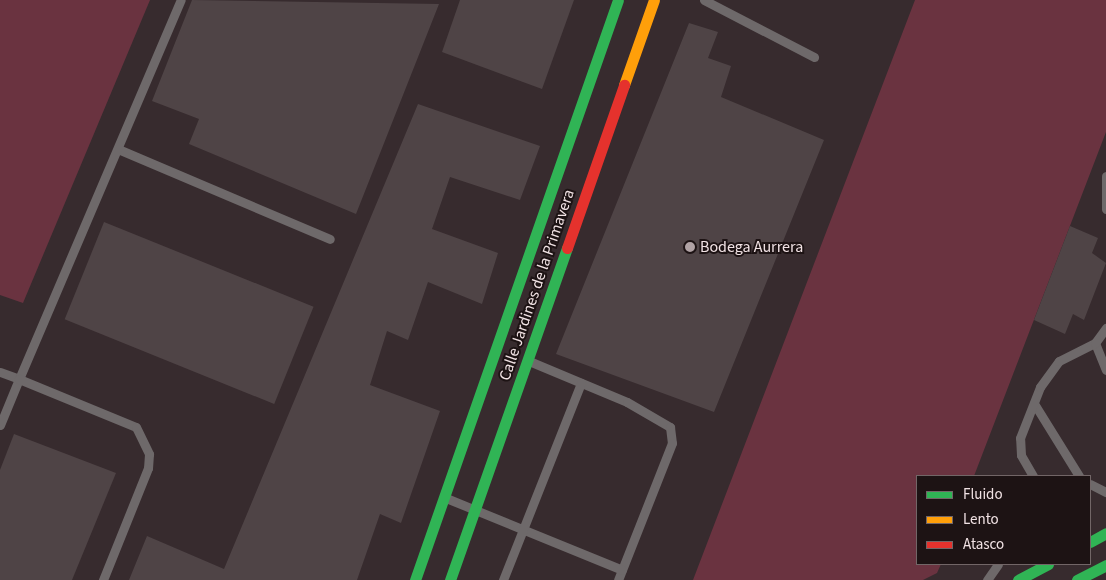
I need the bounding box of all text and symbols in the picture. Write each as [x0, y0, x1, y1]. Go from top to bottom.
street label: Calle Jardines de la Primavera [495, 187, 579, 383]
place label: Bodega Aurrera [700, 237, 803, 257]
marker: Bodega Aurrera [684, 241, 696, 253]
legend [916, 475, 1091, 565]
text: Fluido [963, 484, 1003, 505]
text: Lento [963, 509, 999, 530]
text: Atasco [963, 534, 1004, 555]

